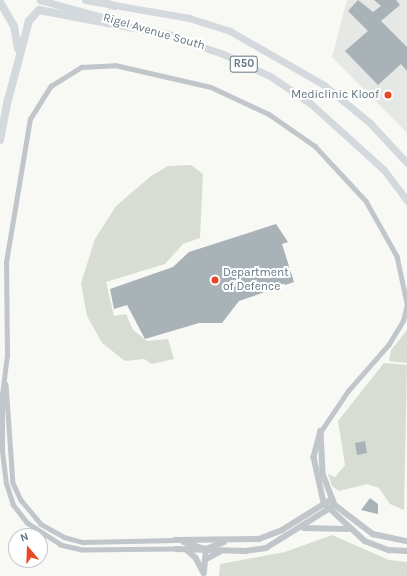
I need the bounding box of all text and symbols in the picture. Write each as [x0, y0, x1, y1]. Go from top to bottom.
street label: Rigel Avenue South [101, 11, 207, 53]
road number: R50 [229, 55, 259, 73]
place label: Mediclinic Kloof [291, 88, 379, 102]
marker: Mediclinic Kloof [382, 89, 394, 101]
place label: Department of Defence [223, 266, 289, 294]
marker: Department of Defence [210, 275, 220, 285]
north arrow [8, 528, 48, 568]
text: N [18, 530, 30, 545]

